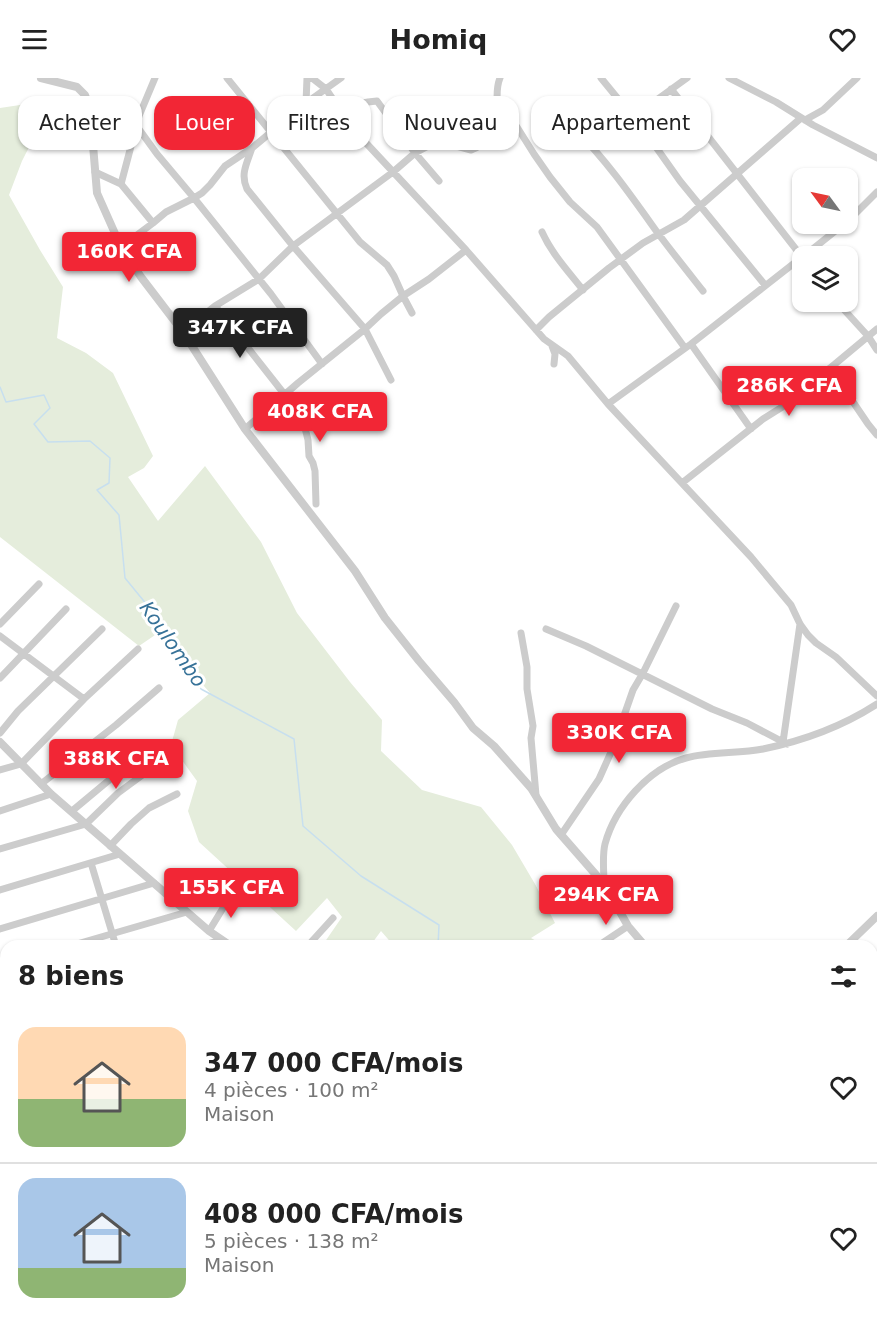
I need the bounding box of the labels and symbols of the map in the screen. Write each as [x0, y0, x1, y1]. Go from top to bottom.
north arrow [792, 168, 858, 234]
pin: 160K CFA [67, 232, 191, 283]
pin: 347K CFA [178, 308, 302, 359]
pin: 286K CFA [727, 366, 851, 417]
pin: 408K CFA [258, 392, 382, 443]
water label: Koulombo [135, 596, 211, 692]
pin: 330K CFA [557, 713, 681, 764]
pin: 388K CFA [54, 739, 178, 790]
pin: 155K CFA [169, 868, 293, 919]
pin: 294K CFA [544, 875, 668, 926]

